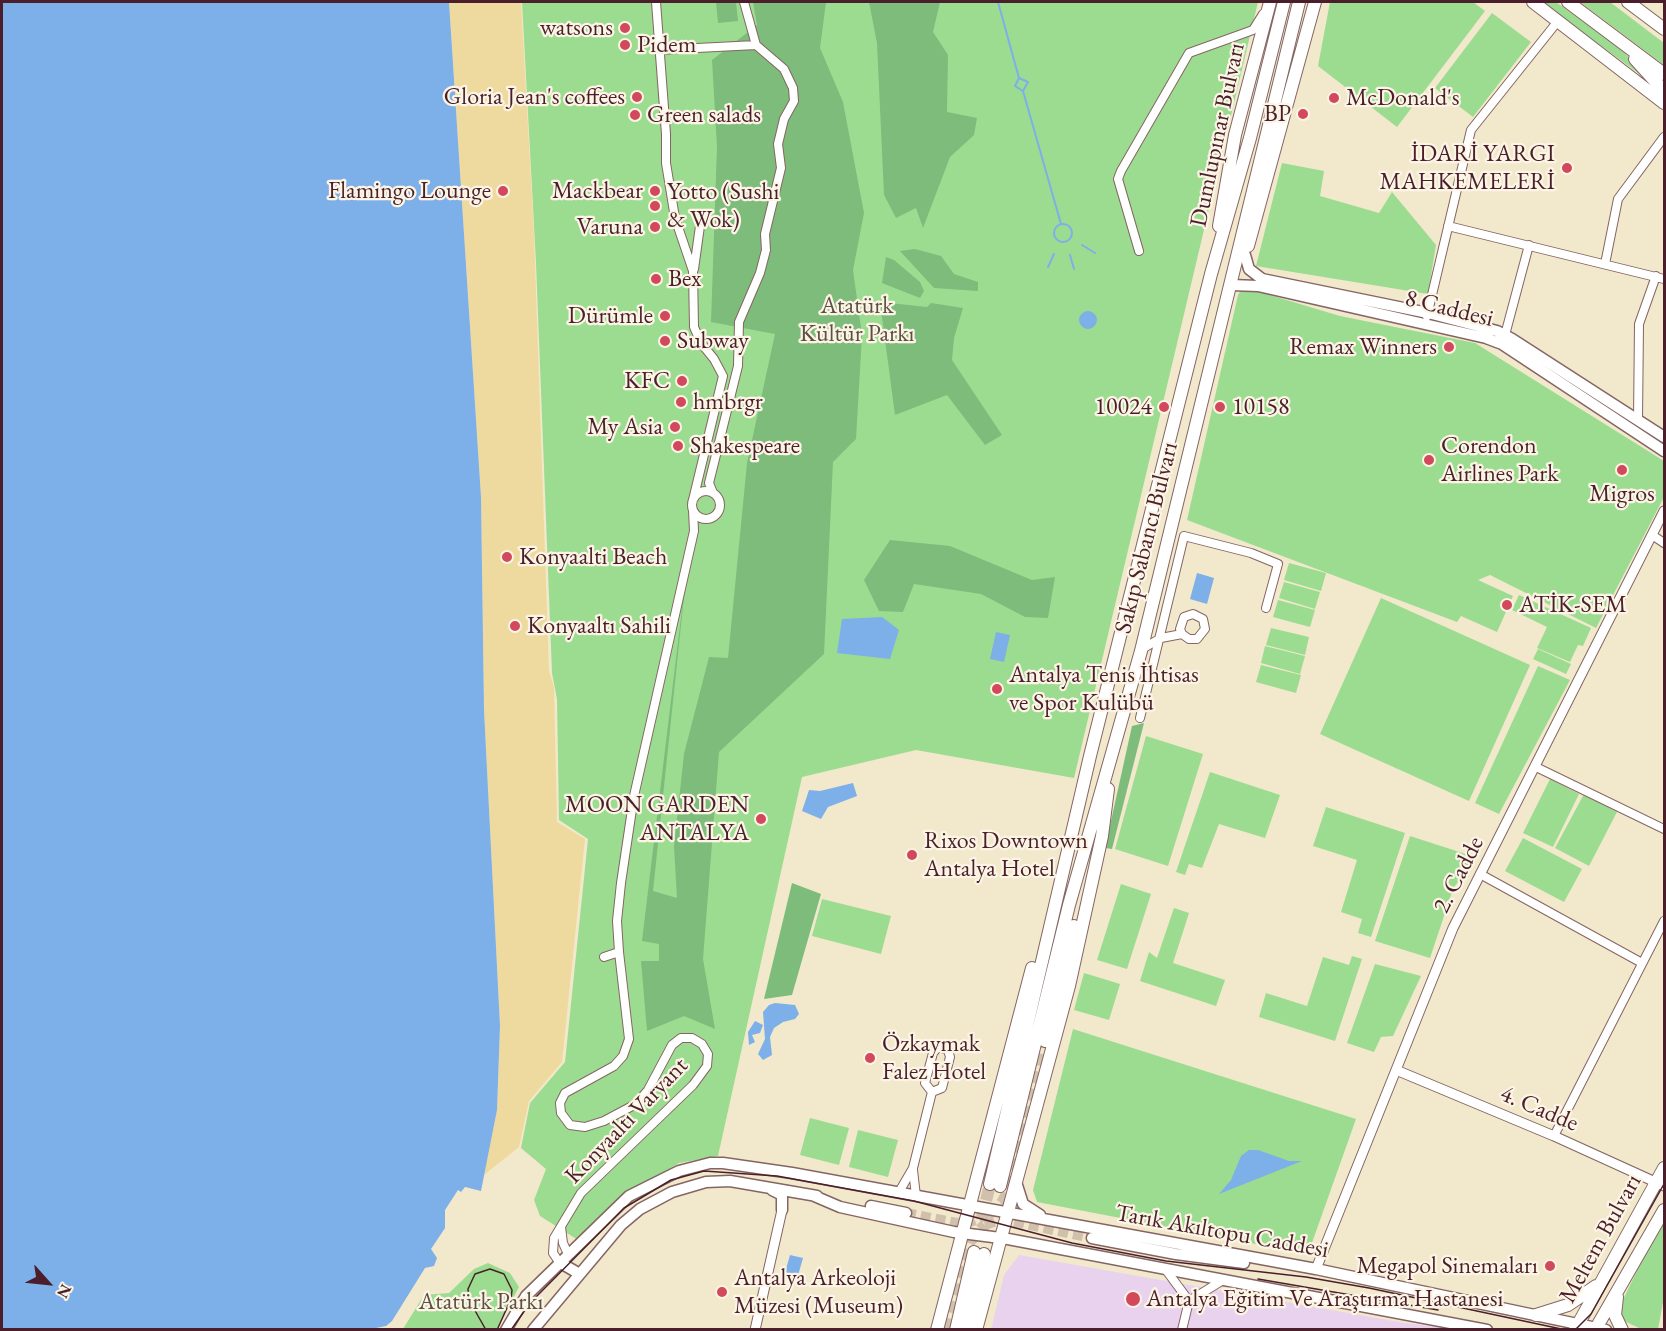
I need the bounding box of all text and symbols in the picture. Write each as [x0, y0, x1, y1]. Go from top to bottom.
place label: watsons [540, 14, 613, 42]
marker: watsons [618, 21, 632, 35]
place label: Pidem [637, 31, 696, 59]
marker: Pidem [618, 38, 632, 52]
street label: Dumlupınar Bulvarı [1184, 40, 1252, 230]
place label: Gloria Jean's coffees [444, 83, 625, 111]
place label: McDonald's [1346, 84, 1460, 112]
marker: Gloria Jean's coffees [630, 90, 644, 104]
marker: McDonald's [1327, 91, 1341, 105]
place label: BP [1264, 100, 1291, 128]
place label: Green salads [647, 101, 761, 129]
marker: BP [1296, 107, 1310, 121]
marker: Green salads [628, 108, 642, 122]
place label: İDARİ YARGI MAHKEMELERİ [1379, 140, 1555, 196]
marker: İDARİ YARGI MAHKEMELERİ [1560, 161, 1574, 175]
place label: Flamingo Lounge [328, 177, 491, 205]
place label: Mackbear [552, 177, 643, 205]
place label: Yotto (Sushi & Wok) [667, 178, 779, 234]
marker: Flamingo Lounge [496, 184, 510, 198]
marker: Mackbear [648, 184, 662, 198]
marker: Yotto (Sushi & Wok) [648, 199, 662, 213]
place label: Varuna [577, 213, 643, 241]
marker: Varuna [648, 220, 662, 234]
place label: Bex [668, 265, 701, 293]
marker: Bex [649, 272, 663, 286]
street label: 8 Caddesi [1402, 284, 1496, 334]
park label: Atatürk Kültür Parkı [800, 292, 914, 348]
place label: Dürümle [568, 302, 653, 330]
marker: Dürümle [658, 309, 672, 323]
place label: Subway [677, 327, 749, 355]
place label: Remax Winners [1289, 333, 1437, 361]
marker: Subway [658, 334, 672, 348]
marker: Remax Winners [1442, 340, 1456, 354]
place label: KFC [624, 367, 670, 395]
marker: KFC [675, 374, 689, 388]
place label: hmbrgr [693, 388, 763, 416]
place label: 10024 [1094, 393, 1152, 421]
place label: 10158 [1232, 393, 1290, 421]
marker: hmbrgr [674, 395, 688, 409]
marker: 10024 [1157, 400, 1171, 414]
marker: 10158 [1213, 400, 1227, 414]
place label: My Asia [587, 413, 663, 441]
marker: My Asia [668, 420, 682, 434]
place label: Shakespeare [690, 432, 800, 460]
place label: Corendon Airlines Park [1441, 432, 1559, 488]
marker: Shakespeare [671, 439, 685, 453]
street label: Sakıp Sabancı Bulvarı [1109, 439, 1185, 637]
marker: Corendon Airlines Park [1422, 453, 1436, 467]
marker: Migros [1615, 463, 1629, 477]
place label: Migros [1589, 480, 1655, 508]
place label: Konyaalti Beach [519, 543, 667, 571]
marker: Konyaalti Beach [500, 550, 514, 564]
place label: ATİK-SEM [1519, 591, 1627, 619]
marker: ATİK-SEM [1500, 598, 1514, 612]
place label: Konyaaltı Sahili [527, 612, 671, 640]
marker: Konyaaltı Sahili [508, 619, 522, 633]
place label: Antalya Tenis İhtisas ve Spor Kulübü [1009, 661, 1199, 717]
marker: Antalya Tenis İhtisas ve Spor Kulübü [990, 682, 1004, 696]
place label: MOON GARDEN ANTALYA [565, 791, 749, 847]
marker: MOON GARDEN ANTALYA [754, 812, 768, 826]
place label: Rixos Downtown Antalya Hotel [924, 827, 1088, 883]
street label: 2. Cadde [1428, 832, 1490, 918]
marker: Rixos Downtown Antalya Hotel [905, 848, 919, 862]
place label: Özkaymak Falez Hotel [882, 1030, 986, 1086]
marker: Özkaymak Falez Hotel [863, 1051, 877, 1065]
street label: Konyaaltı Varyant [560, 1052, 694, 1190]
street label: 4. Cadde [1496, 1080, 1582, 1138]
street label: Meltem Bulvarı [1554, 1170, 1648, 1308]
street label: Tarık Akıltopu Caddesi [1113, 1199, 1331, 1265]
place label: Megapol Sinemaları [1356, 1252, 1538, 1280]
north arrow [18, 1253, 78, 1313]
marker: Megapol Sinemaları [1543, 1259, 1557, 1273]
place label: Antalya Arkeoloji Müzesi (Museum) [734, 1264, 903, 1320]
text: N [52, 1281, 77, 1302]
marker: Antalya Arkeoloji Müzesi (Museum) [715, 1285, 729, 1299]
place label: Antalya Eğitim Ve Araştırma Hastanesi [1146, 1285, 1503, 1313]
park label: Atatürk Parkı [419, 1288, 543, 1316]
marker: Antalya Eğitim Ve Araştırma Hastanesi [1124, 1290, 1142, 1308]

